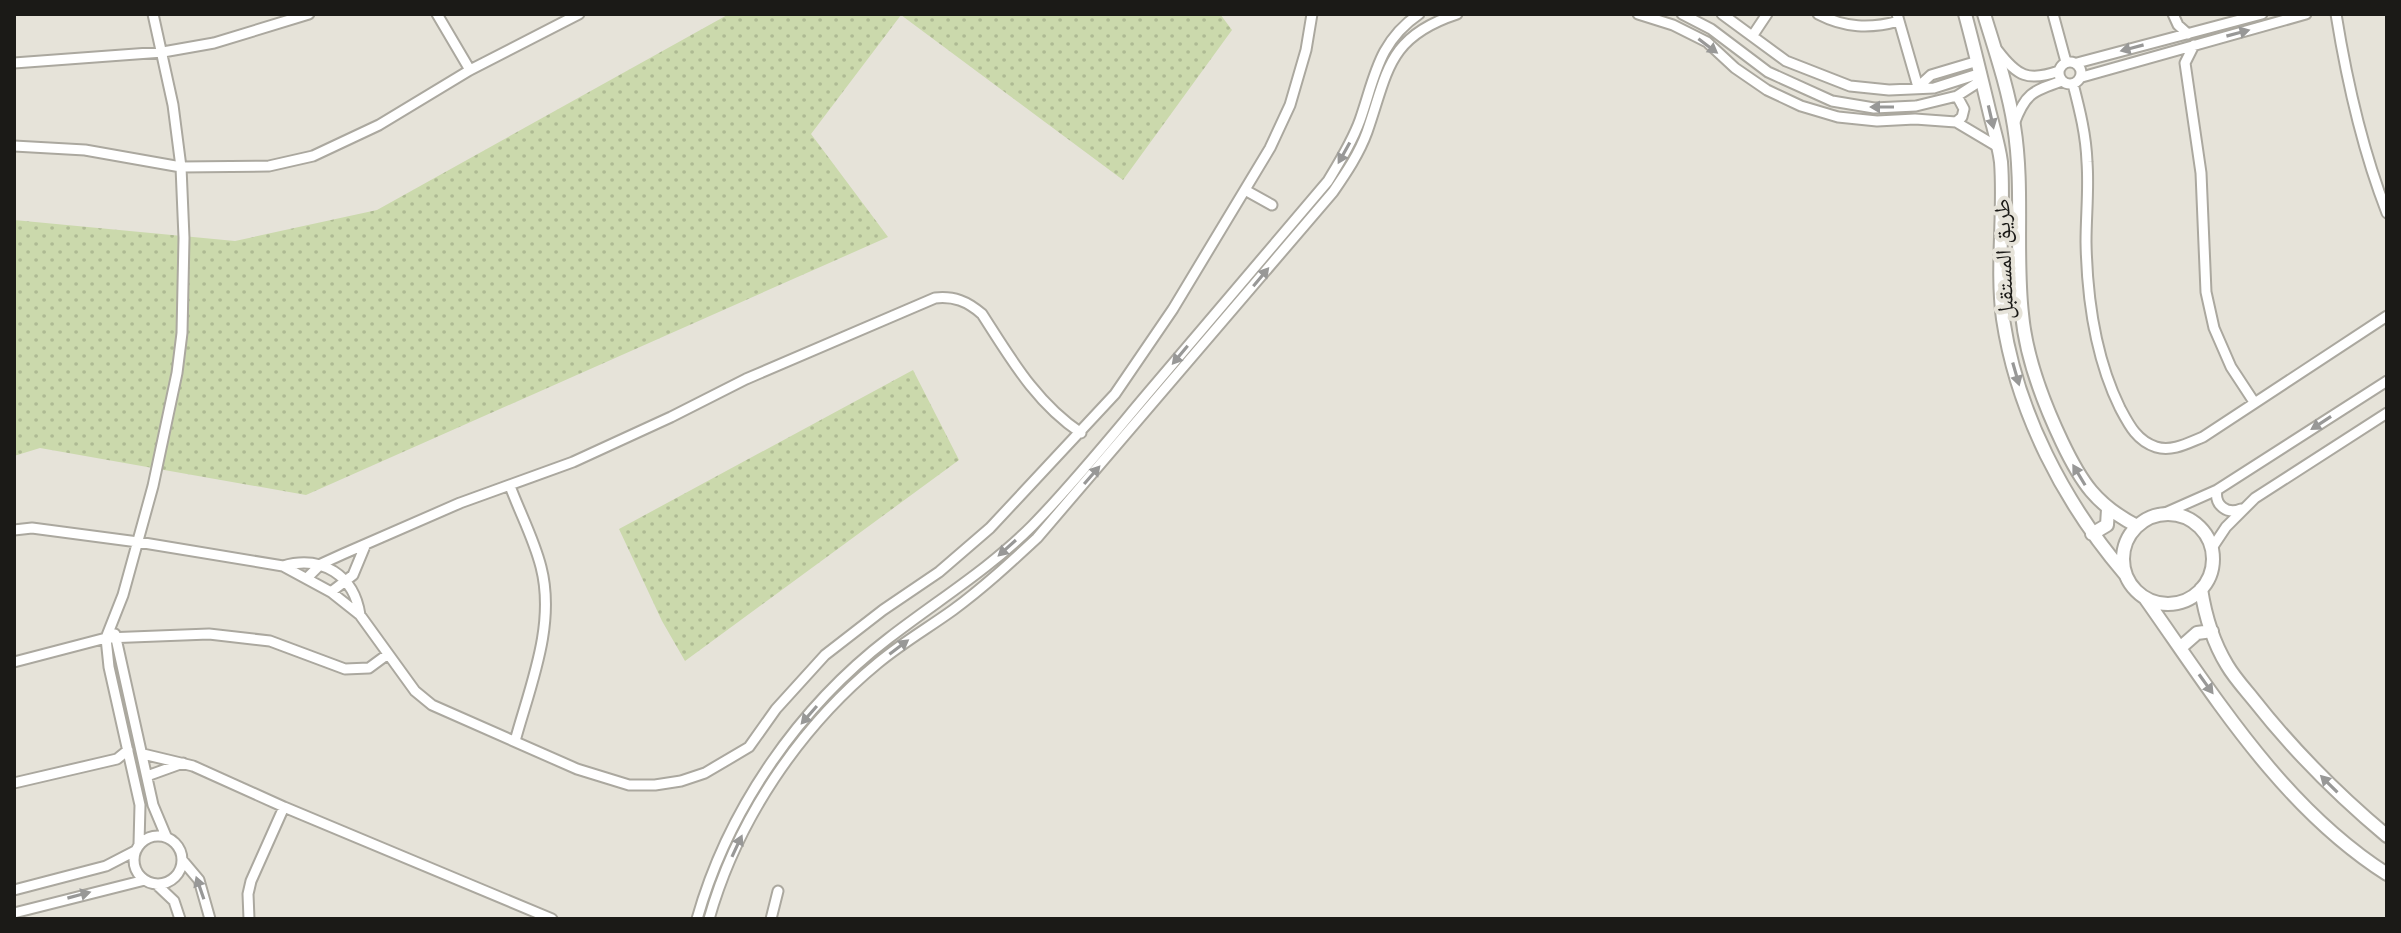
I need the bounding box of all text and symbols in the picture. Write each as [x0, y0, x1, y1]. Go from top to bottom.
one-way arrow [2225, 26, 2250, 38]
one-way arrow [1698, 37, 1719, 53]
one-way arrow [2120, 43, 2145, 55]
one-way arrow [1869, 101, 1894, 113]
one-way arrow [1985, 104, 1998, 129]
one-way arrow [1337, 142, 1351, 165]
street label: طريق المستقبل [1988, 198, 2019, 320]
one-way arrow [1252, 267, 1269, 287]
one-way arrow [1172, 344, 1189, 364]
one-way arrow [2010, 363, 2023, 387]
one-way arrow [2311, 415, 2332, 430]
one-way arrow [2072, 464, 2086, 486]
one-way arrow [1083, 465, 1101, 484]
one-way arrow [998, 539, 1017, 557]
one-way arrow [889, 639, 909, 655]
one-way arrow [2198, 674, 2213, 695]
one-way arrow [801, 705, 818, 725]
one-way arrow [2320, 775, 2339, 794]
one-way arrow [730, 835, 744, 858]
one-way arrow [194, 876, 206, 900]
one-way arrow [67, 889, 92, 901]

